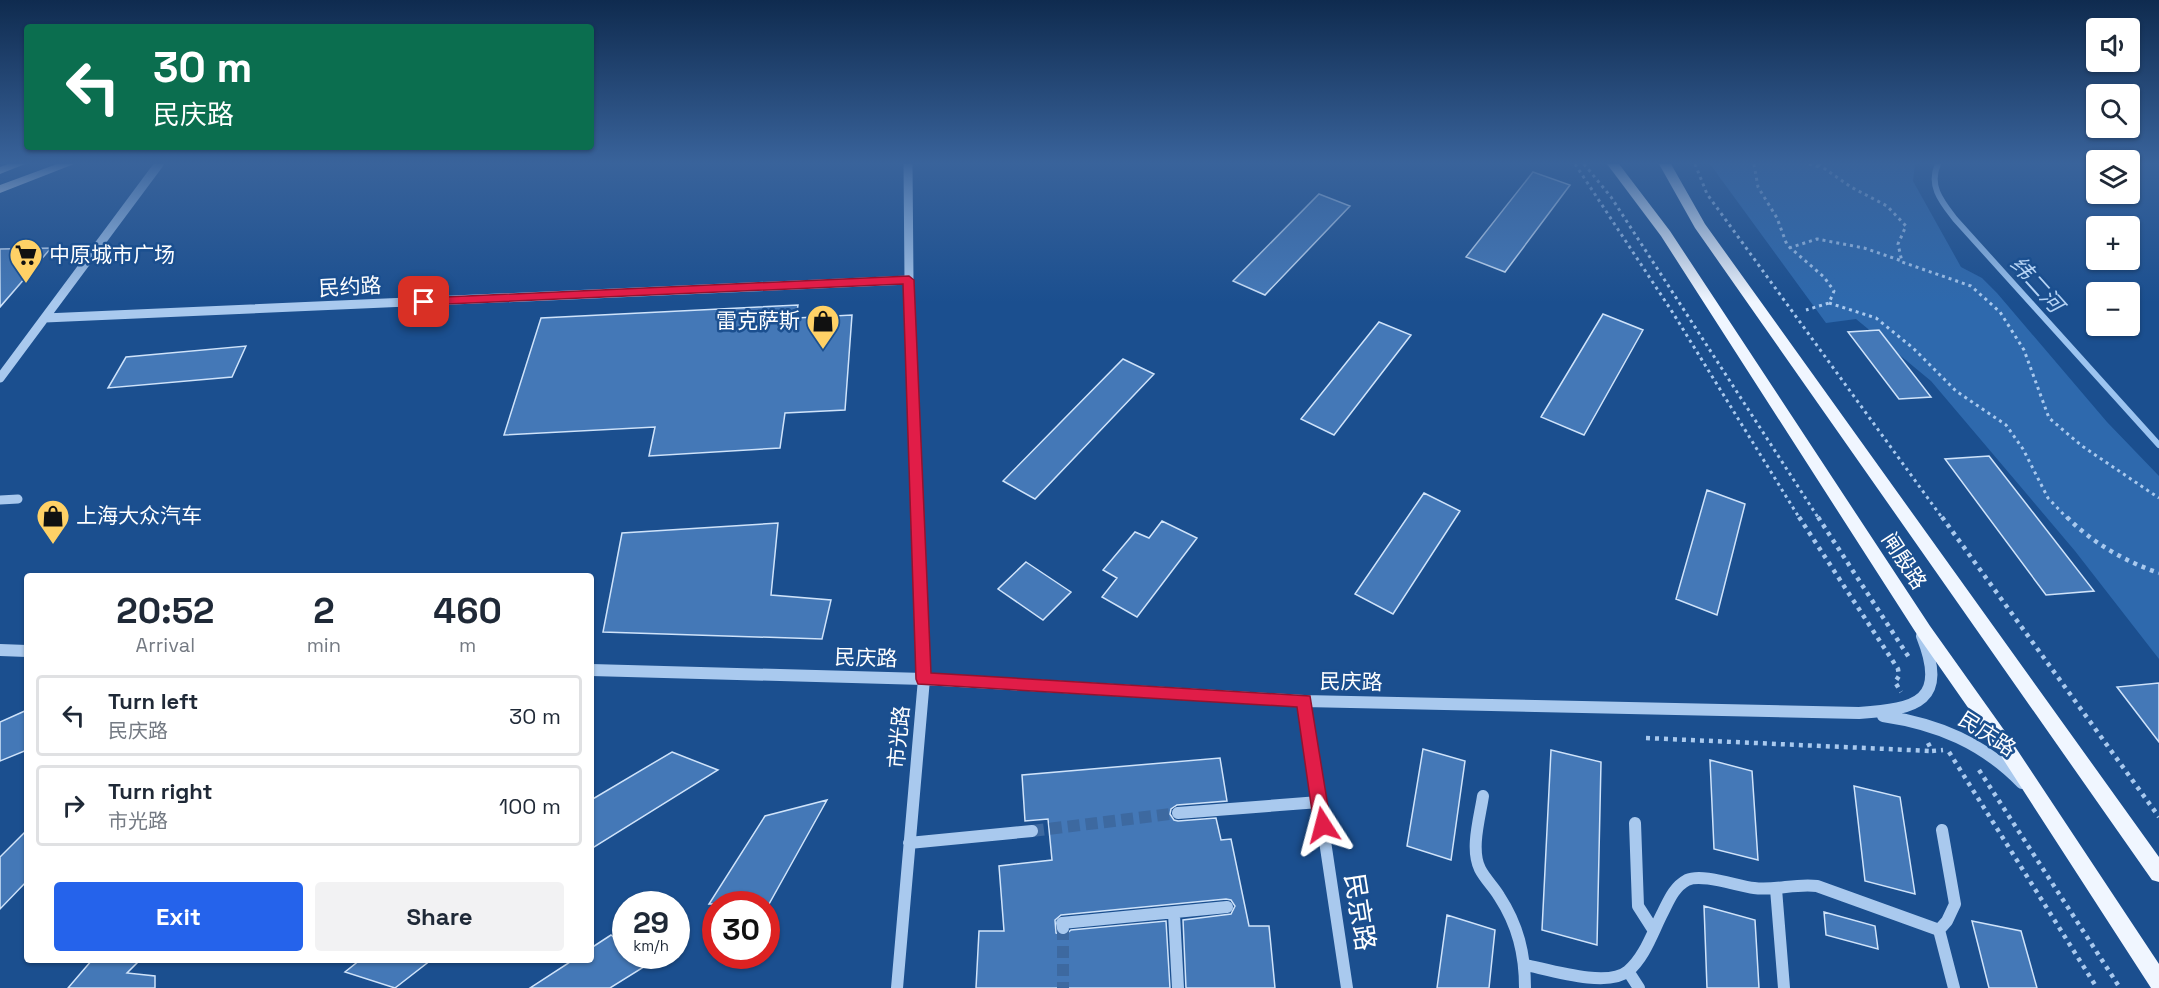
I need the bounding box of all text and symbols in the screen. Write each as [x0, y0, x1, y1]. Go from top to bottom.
map controls [2086, 18, 2140, 336]
button: sound [2086, 18, 2140, 72]
text: 30 m [153, 41, 252, 94]
icon: left [54, 48, 132, 126]
button: search [2086, 84, 2140, 138]
text: 民庆路 [153, 97, 234, 132]
button: layers [2086, 150, 2140, 204]
button: + [2086, 216, 2140, 270]
supermarket icon: 中原城市广场 [8, 237, 44, 284]
place label: 中原城市广场 [49, 241, 175, 268]
water label: 纬二河 [2005, 250, 2072, 321]
street label: 民约路 [318, 271, 382, 302]
pin [398, 276, 449, 327]
button: − [2086, 282, 2140, 336]
icon: arrive [407, 285, 440, 318]
shop icon: 雷克萨斯 [805, 303, 841, 350]
place label: 雷克萨斯 [716, 307, 800, 334]
shop icon: 上海大众汽车 [35, 498, 71, 545]
place label: 上海大众汽车 [76, 502, 202, 529]
street label: 闸殷路 [1876, 527, 1933, 594]
text: 20:52 [116, 588, 214, 634]
text: 2 [313, 588, 335, 634]
text: 460 [433, 588, 502, 634]
text: Arrival [136, 632, 195, 658]
text: min [307, 632, 341, 658]
text: m [459, 632, 476, 658]
street label: 民庆路 [834, 643, 898, 672]
street label: 民庆路 [1319, 667, 1383, 696]
text: Turn left [108, 687, 198, 715]
icon: left [57, 699, 90, 732]
text: 30 m [509, 702, 561, 730]
street label: 市光路 [882, 704, 915, 770]
street label: 民庆路 [1954, 705, 2021, 762]
text: 民庆路 [108, 718, 168, 744]
text: Turn right [108, 777, 213, 805]
icon: right [57, 789, 90, 822]
text: 100 m [499, 792, 561, 820]
position arrow [1291, 793, 1355, 857]
text: 市光路 [108, 808, 168, 834]
street label: 民京路 [1337, 871, 1383, 953]
button: Exit [54, 882, 303, 951]
button: Share [315, 882, 564, 951]
speed limit sign: 30 [702, 891, 780, 969]
text: 29 [633, 903, 669, 942]
text: km/h [633, 936, 669, 955]

